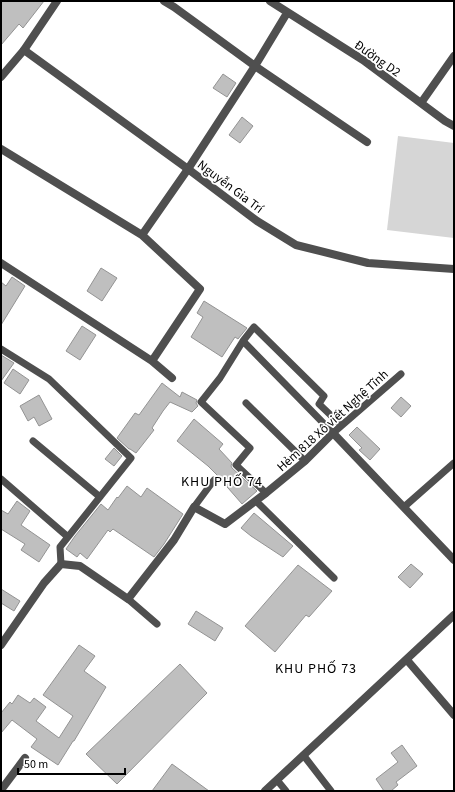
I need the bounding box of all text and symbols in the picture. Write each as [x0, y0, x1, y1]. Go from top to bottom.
street label: Đường D2 [351, 36, 404, 81]
street label: Nguyễn Gia Trí [194, 156, 268, 218]
street label: Hẻm 818 Xô viết Nghệ Tĩnh [273, 366, 392, 476]
district label: KHU PHỐ 74 [181, 472, 263, 492]
district label: KHU PHỐ 73 [275, 659, 357, 679]
scale bar [18, 750, 125, 776]
text: 50 m [24, 756, 48, 773]

